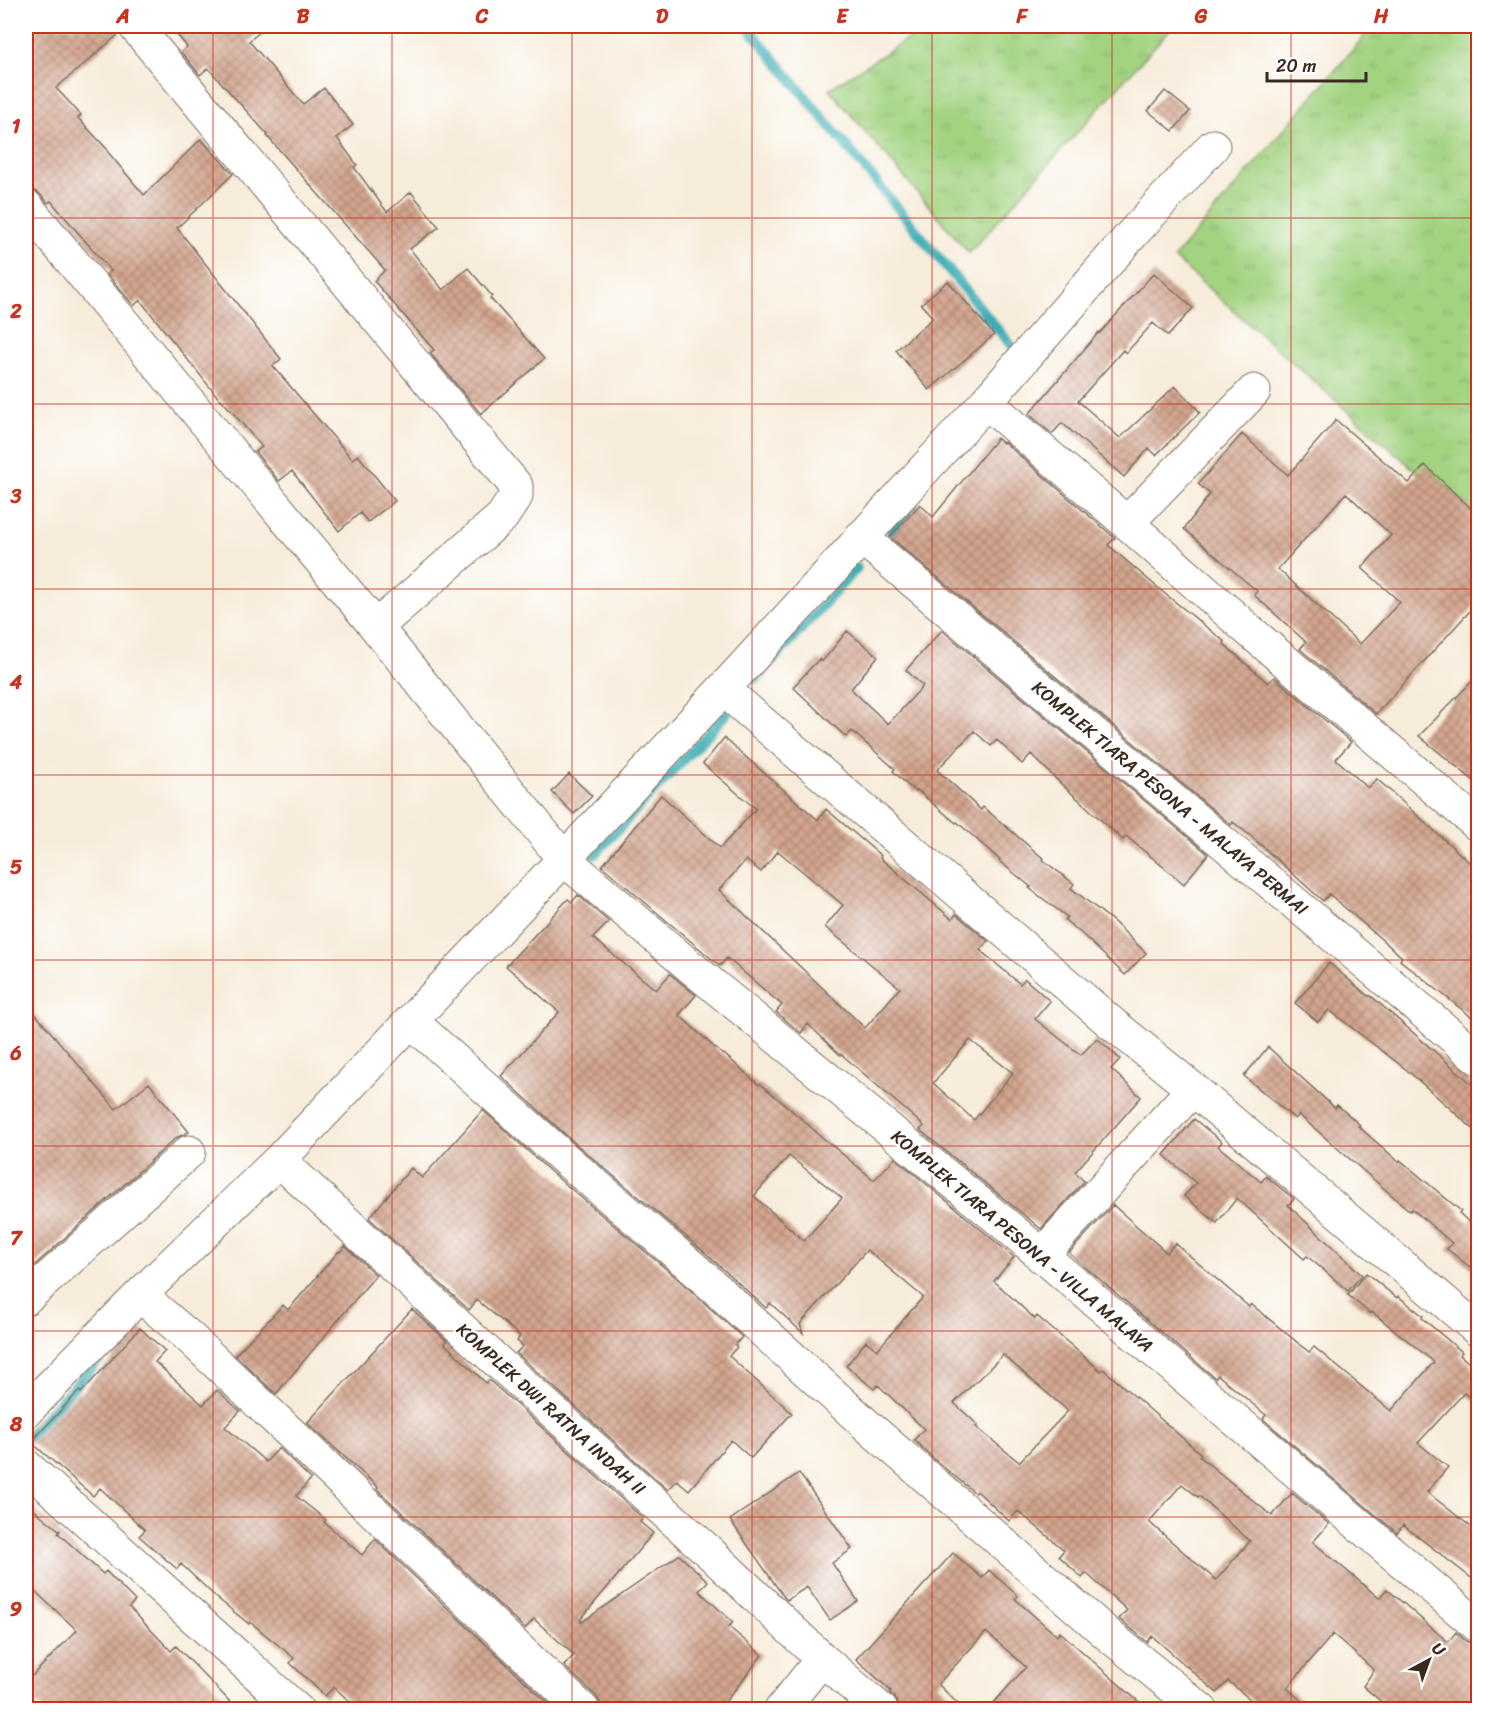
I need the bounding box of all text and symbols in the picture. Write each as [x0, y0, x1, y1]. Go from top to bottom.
text: A [115, 0, 130, 34]
text: B [297, 0, 310, 34]
text: C [475, 0, 489, 34]
text: D [656, 0, 669, 34]
text: E [836, 0, 849, 34]
text: F [1016, 0, 1029, 34]
text: G [1194, 0, 1208, 34]
text: H [1373, 0, 1389, 34]
scale bar [1267, 45, 1366, 83]
text: 20 m [1276, 50, 1316, 82]
text: 1 [12, 109, 21, 144]
text: 2 [9, 294, 22, 329]
text: 3 [10, 479, 22, 514]
text: 4 [9, 665, 23, 700]
street label: KOMPLEK TIARA PESONA - MALAYA PERMAI [1024, 672, 1316, 924]
text: 5 [10, 850, 22, 885]
text: 6 [9, 1036, 22, 1071]
street label: KOMPLEK TIARA PESONA - VILLA MALAYA [883, 1121, 1161, 1361]
text: 7 [10, 1221, 23, 1256]
street label: KOMPLEK DWI RATNA INDAH II [449, 1315, 654, 1504]
text: 8 [9, 1407, 23, 1442]
text: 9 [10, 1592, 22, 1627]
north arrow [1399, 1630, 1459, 1690]
text: U [1425, 1635, 1453, 1664]

